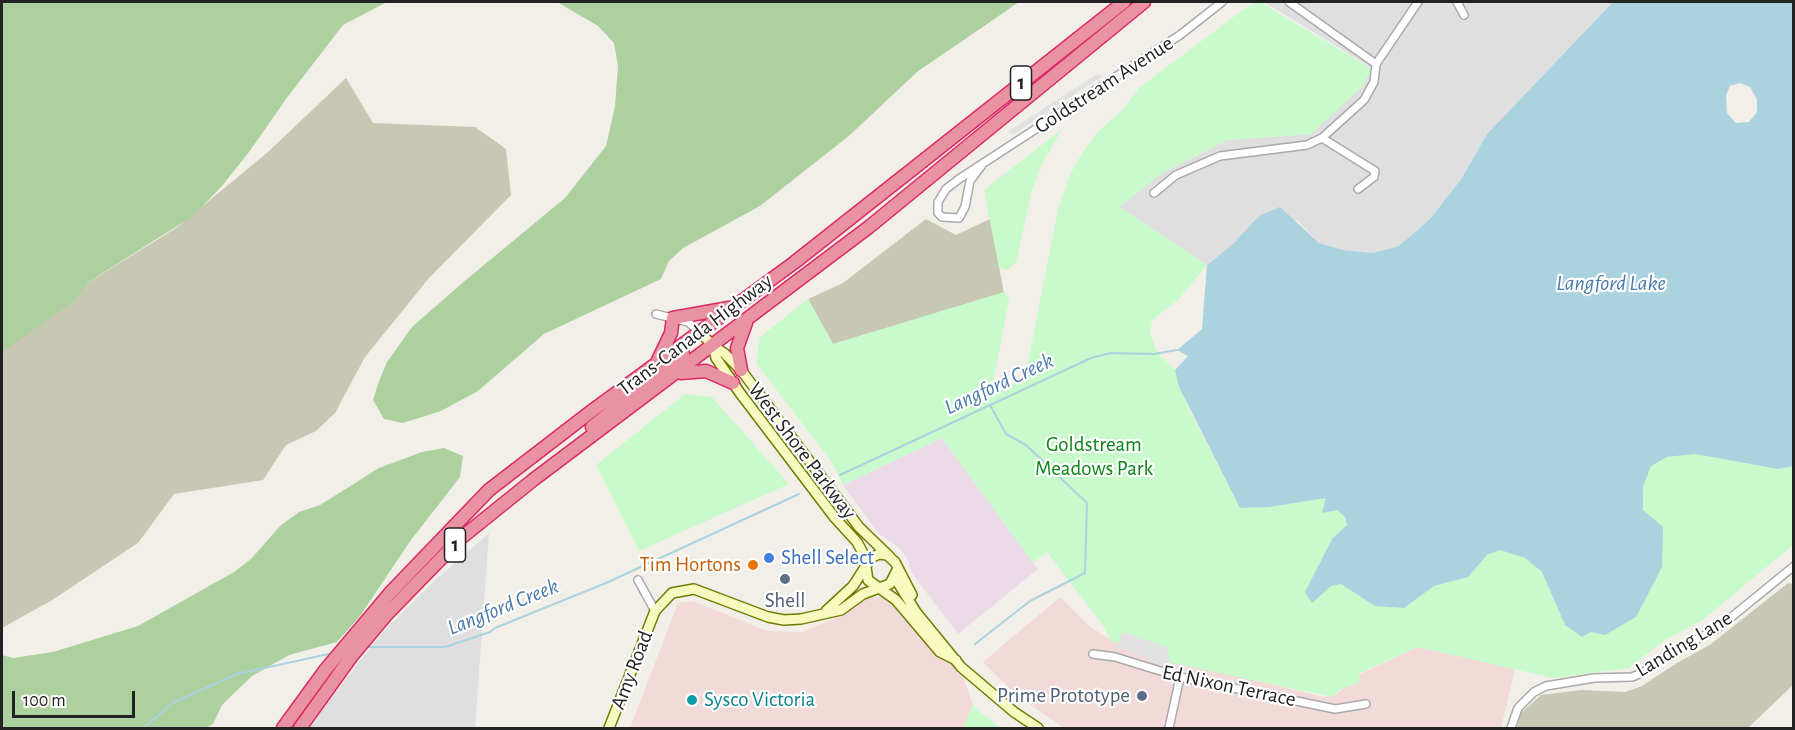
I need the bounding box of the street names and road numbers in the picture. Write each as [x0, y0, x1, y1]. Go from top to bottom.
street label: Goldstream Avenue [1030, 31, 1178, 139]
road number: 1 [1010, 66, 1032, 100]
street label: Trans-Canada Highway [613, 269, 777, 401]
street label: West Shore Parkway [742, 378, 862, 524]
road number: 1 [444, 528, 466, 562]
street label: Landing Lane [1631, 605, 1737, 683]
street label: Amy Road [605, 627, 659, 713]
street label: Ed Nixon Terrace [1160, 660, 1298, 712]

